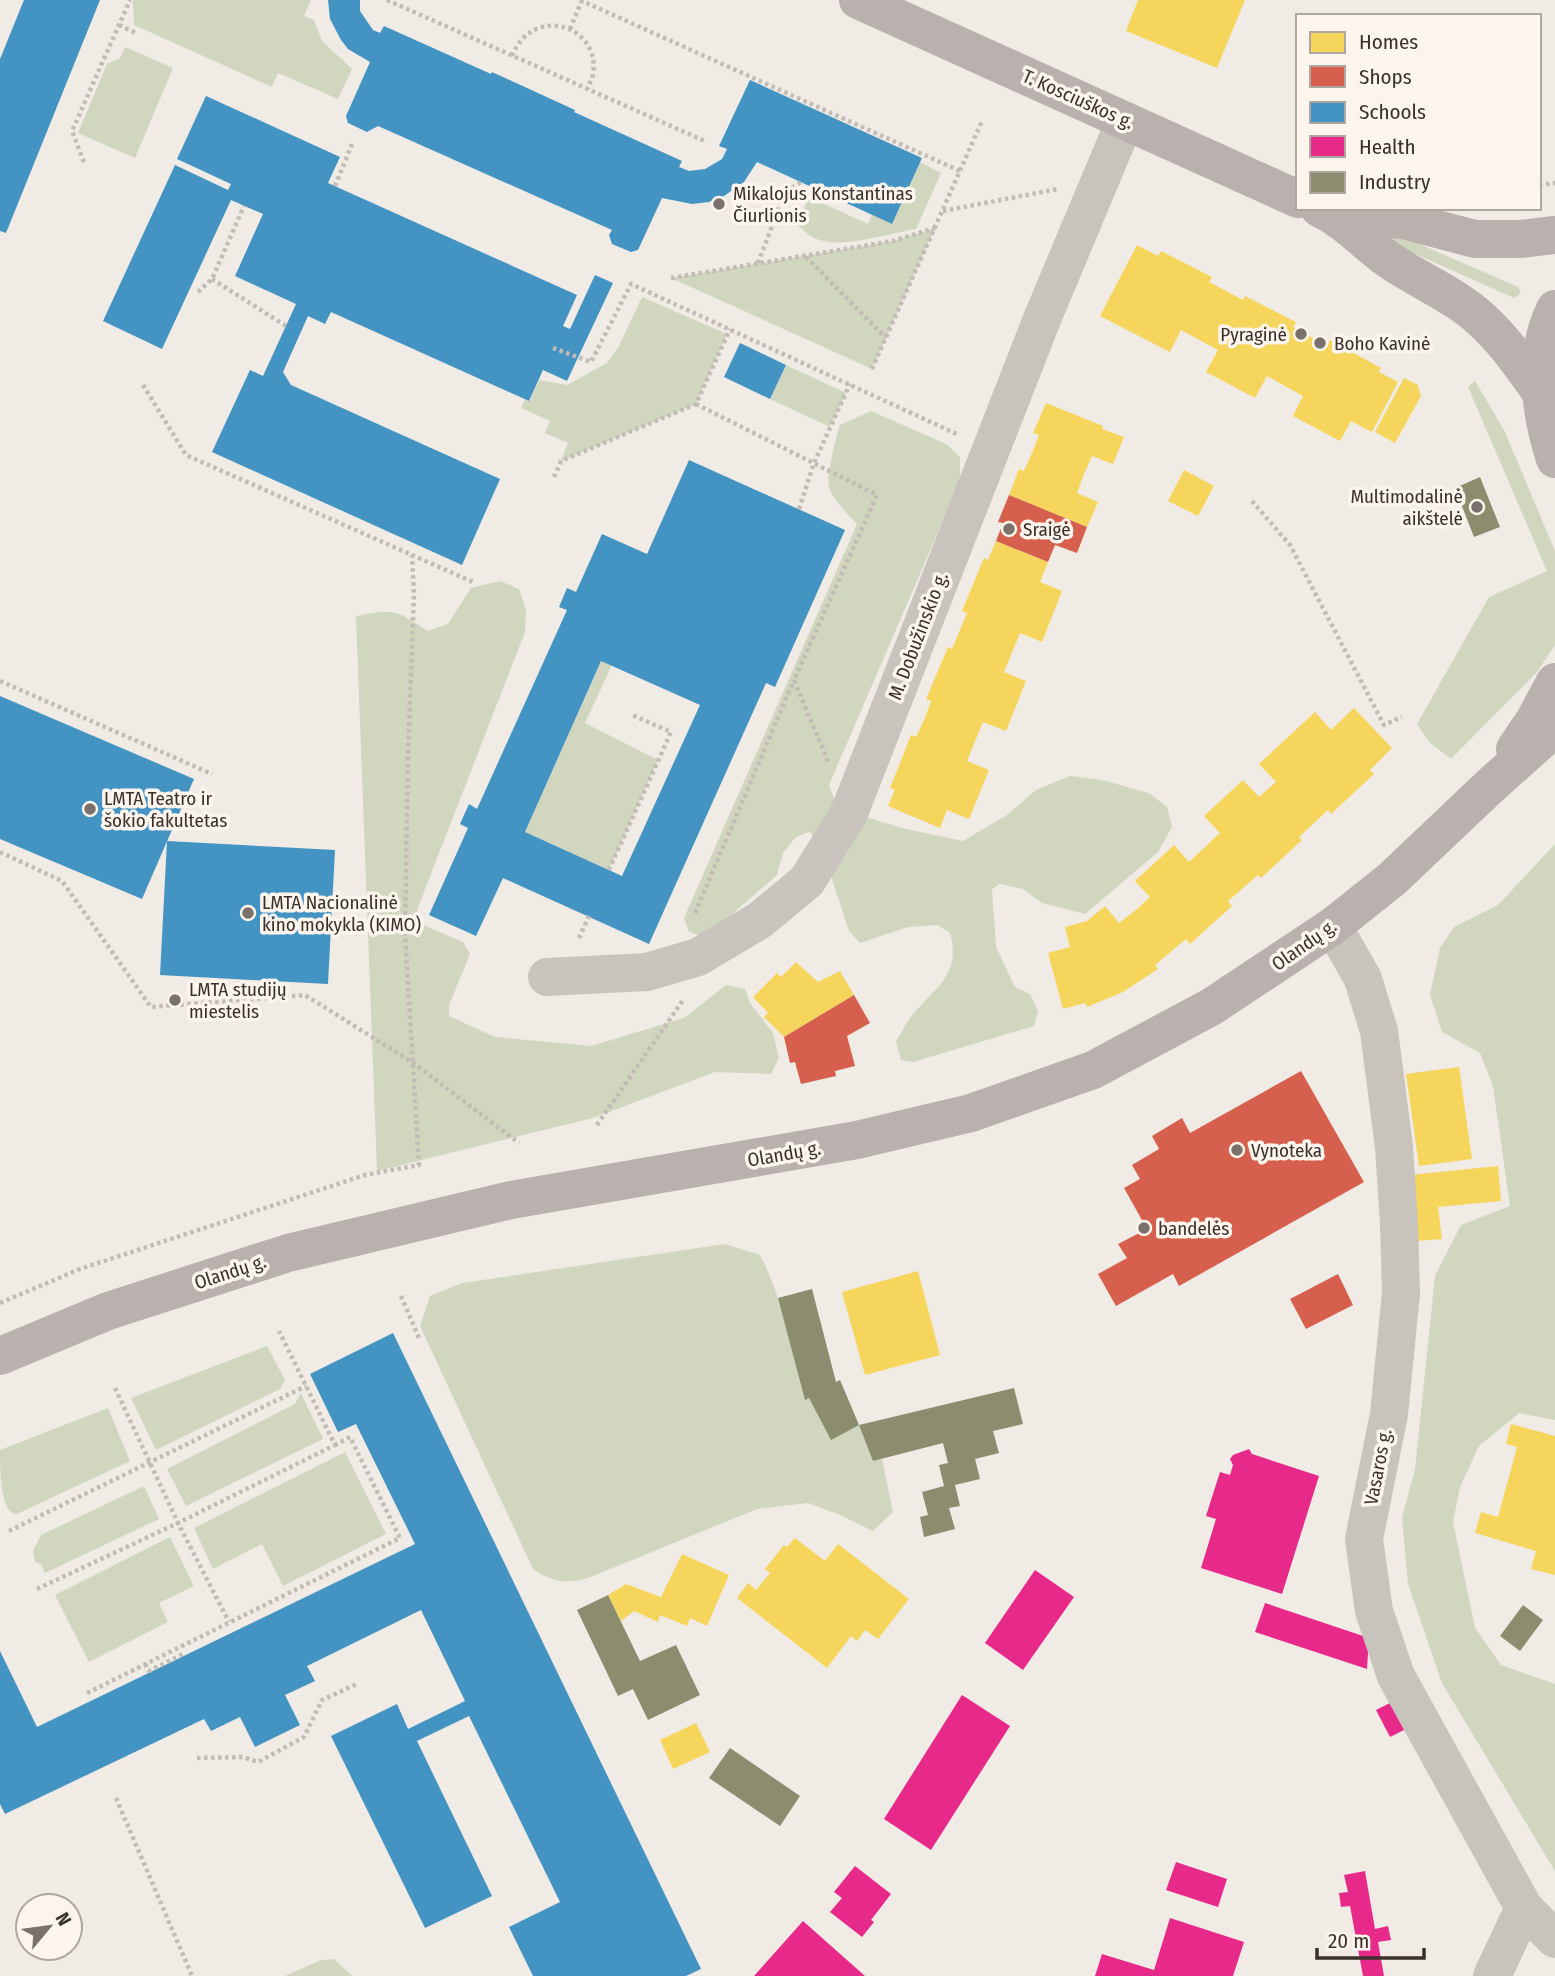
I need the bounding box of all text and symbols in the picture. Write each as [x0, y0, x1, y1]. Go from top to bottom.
legend [1296, 14, 1541, 210]
text: Homes [1359, 29, 1418, 55]
street label: T. Kosciuškos g. [1019, 64, 1137, 134]
text: Shops [1359, 64, 1412, 90]
text: Schools [1359, 99, 1426, 125]
text: Health [1359, 134, 1415, 160]
text: Industry [1359, 169, 1431, 195]
place label: Mikalojus Konstantinas Čiurlionis [733, 182, 913, 227]
marker: Mikalojus Konstantinas Čiurlionis [711, 196, 727, 212]
place label: Pyraginė [1220, 323, 1287, 346]
marker: Pyraginė [1293, 326, 1309, 342]
place label: Boho Kavinė [1334, 332, 1430, 355]
marker: Boho Kavinė [1312, 335, 1328, 351]
place label: Multimodalinė aikštelė [1350, 485, 1463, 530]
marker: Multimodalinė aikštelė [1469, 499, 1485, 515]
place label: Sraigė [1023, 518, 1071, 541]
marker: Sraigė [1001, 521, 1017, 537]
street label: M. Dobužinskio g. [883, 569, 953, 703]
place label: LMTA Teatro ir šokio fakultetas [104, 787, 227, 832]
marker: LMTA Teatro ir šokio fakultetas [82, 801, 98, 817]
place label: LMTA Nacionalinė kino mokykla (KIMO) [262, 891, 421, 936]
marker: LMTA Nacionalinė kino mokykla (KIMO) [240, 905, 256, 921]
street label: Olandų g. [1267, 914, 1341, 976]
place label: LMTA studijų miestelis [189, 978, 287, 1023]
marker: LMTA studijų miestelis [167, 992, 183, 1008]
street label: Olandų g. [746, 1136, 822, 1172]
place label: Vynoteka [1251, 1139, 1322, 1162]
marker: Vynoteka [1229, 1142, 1245, 1158]
place label: bandelės [1158, 1217, 1229, 1240]
marker: bandelės [1136, 1220, 1152, 1236]
street label: Olandų g. [191, 1250, 269, 1294]
street label: Vasaros g. [1359, 1427, 1397, 1507]
north arrow [14, 1892, 84, 1962]
text: N [51, 1908, 76, 1930]
scale bar [1317, 1916, 1424, 1960]
text: 20 m [1328, 1928, 1369, 1954]

